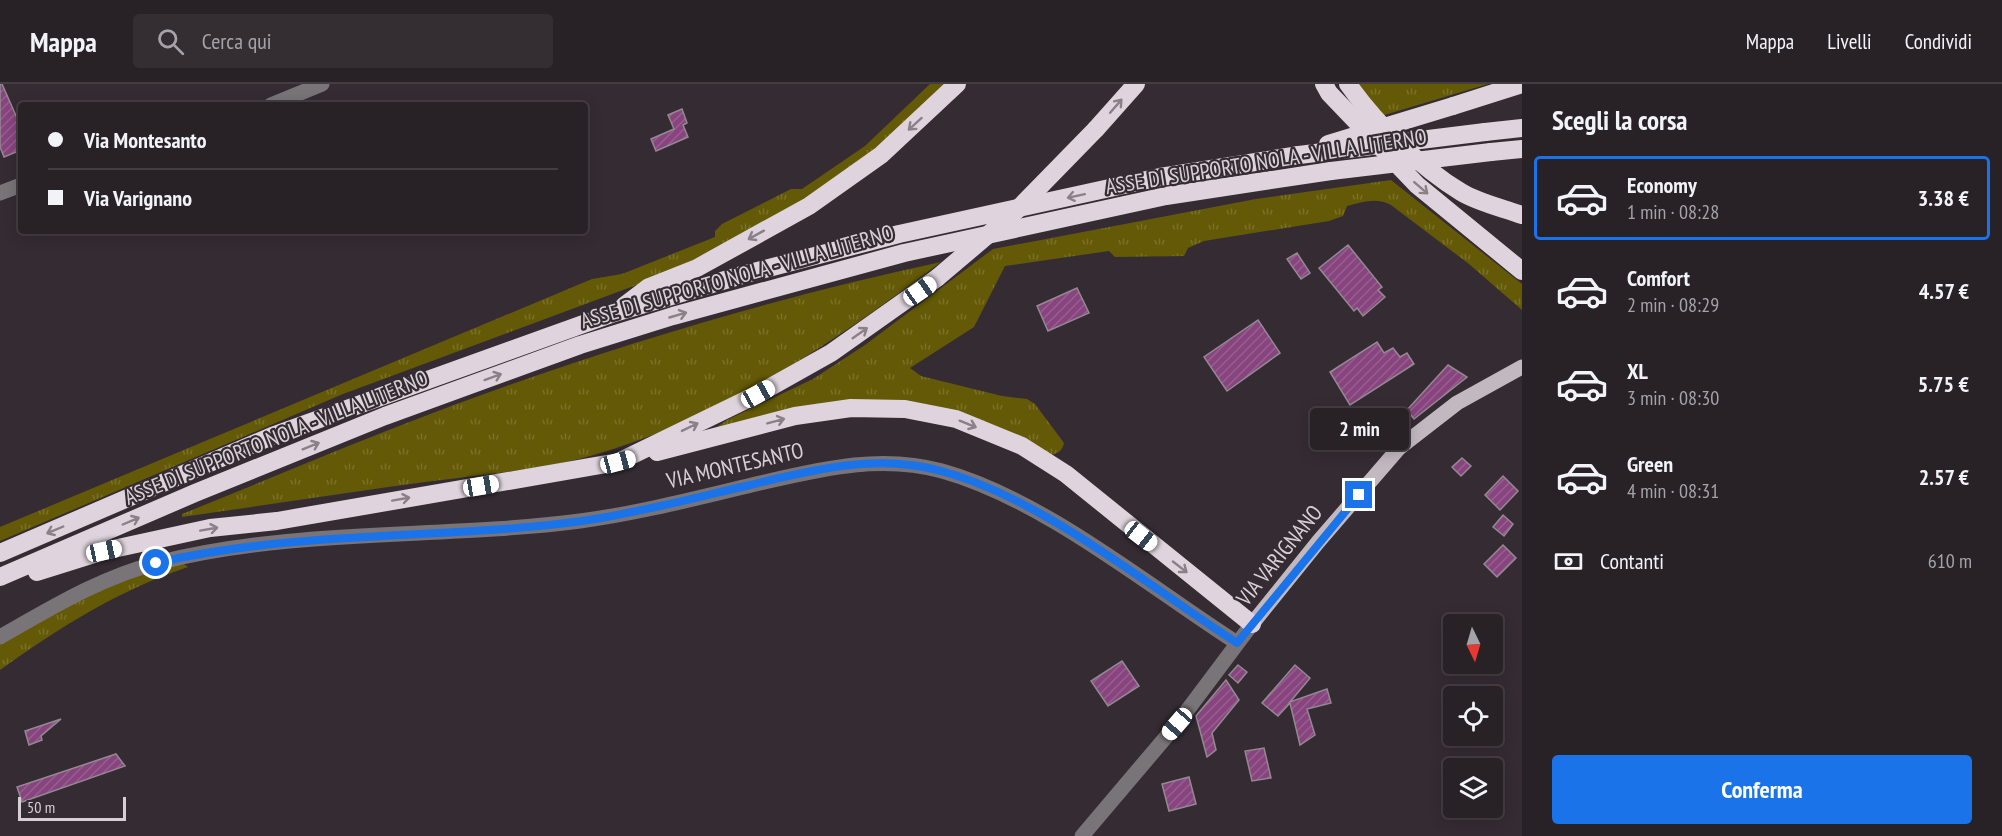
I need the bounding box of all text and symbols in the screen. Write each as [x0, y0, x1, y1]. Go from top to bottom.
search box [133, 14, 553, 68]
text: Mappa [30, 23, 97, 60]
icon: search [154, 25, 187, 58]
text: Cerca qui [202, 27, 271, 55]
text: Mappa [1746, 28, 1794, 55]
text: Livelli [1827, 28, 1872, 55]
text: Condividi [1905, 28, 1972, 55]
one-way arrow [1109, 99, 1123, 114]
text: Scegli la corsa [1552, 103, 1688, 137]
one-way arrow [908, 117, 923, 131]
street label: ASSE DI SUPPORTO NOLA - VILLA LITERNO [1103, 122, 1429, 200]
text: Via Montesanto [84, 126, 207, 154]
icon: car [1555, 171, 1609, 225]
text: Economy [1627, 171, 1697, 199]
one-way arrow [1413, 181, 1428, 195]
text: Via Varignano [84, 184, 192, 212]
text: 3.38 € [1918, 184, 1969, 212]
one-way arrow [1067, 190, 1086, 202]
text: 1 min · 08:28 [1627, 199, 1719, 225]
street label: ASSE DI SUPPORTO NOLA - VILLA LITERNO [577, 218, 897, 334]
one-way arrow [747, 230, 764, 242]
icon: car [1555, 264, 1609, 318]
text: Comfort [1627, 264, 1690, 292]
car [900, 273, 940, 309]
text: 4.57 € [1919, 277, 1969, 305]
text: 2 min · 08:29 [1627, 292, 1719, 318]
one-way arrow [668, 309, 687, 320]
one-way arrow [851, 327, 868, 339]
icon: car [1555, 357, 1609, 411]
text: XL [1627, 357, 1648, 385]
street label: ASSE DI SUPPORTO NOLA - VILLA LITERNO [120, 363, 432, 511]
one-way arrow [483, 370, 502, 381]
text: 5.75 € [1918, 370, 1969, 398]
car [738, 377, 778, 411]
text: 3 min · 08:30 [1627, 385, 1719, 411]
callout: 2 min [1310, 408, 1408, 450]
one-way arrow [766, 414, 785, 426]
text: 2 min [1339, 416, 1380, 442]
one-way arrow [958, 419, 977, 430]
one-way arrow [681, 421, 699, 433]
street label: VIA MONTESANTO [663, 436, 806, 495]
one-way arrow [301, 440, 320, 451]
car [598, 449, 638, 475]
icon: car [1555, 450, 1609, 504]
text: Green [1627, 450, 1673, 478]
text: 2.57 € [1919, 463, 1969, 491]
car [462, 474, 500, 498]
text: 4 min · 08:31 [1627, 478, 1719, 504]
route end [1345, 481, 1372, 508]
one-way arrow [391, 494, 411, 505]
street label: VIA VARIGNANO [1229, 499, 1328, 612]
one-way arrow [121, 515, 140, 526]
car [1121, 518, 1161, 554]
one-way arrow [198, 523, 218, 534]
one-way arrow [46, 525, 64, 536]
car [85, 538, 123, 564]
icon: cash [1552, 545, 1585, 578]
text: Contanti [1600, 547, 1664, 575]
text: 610 m [1928, 548, 1972, 574]
route start [142, 549, 169, 576]
one-way arrow [1172, 561, 1188, 574]
north arrow [1443, 614, 1503, 674]
map controls [1443, 614, 1503, 818]
button: locate [1443, 686, 1503, 746]
car [1158, 705, 1196, 743]
button: Conferma [1552, 755, 1972, 824]
button: layers [1443, 758, 1503, 818]
scale bar [18, 794, 126, 822]
text: 50 m [27, 797, 55, 817]

